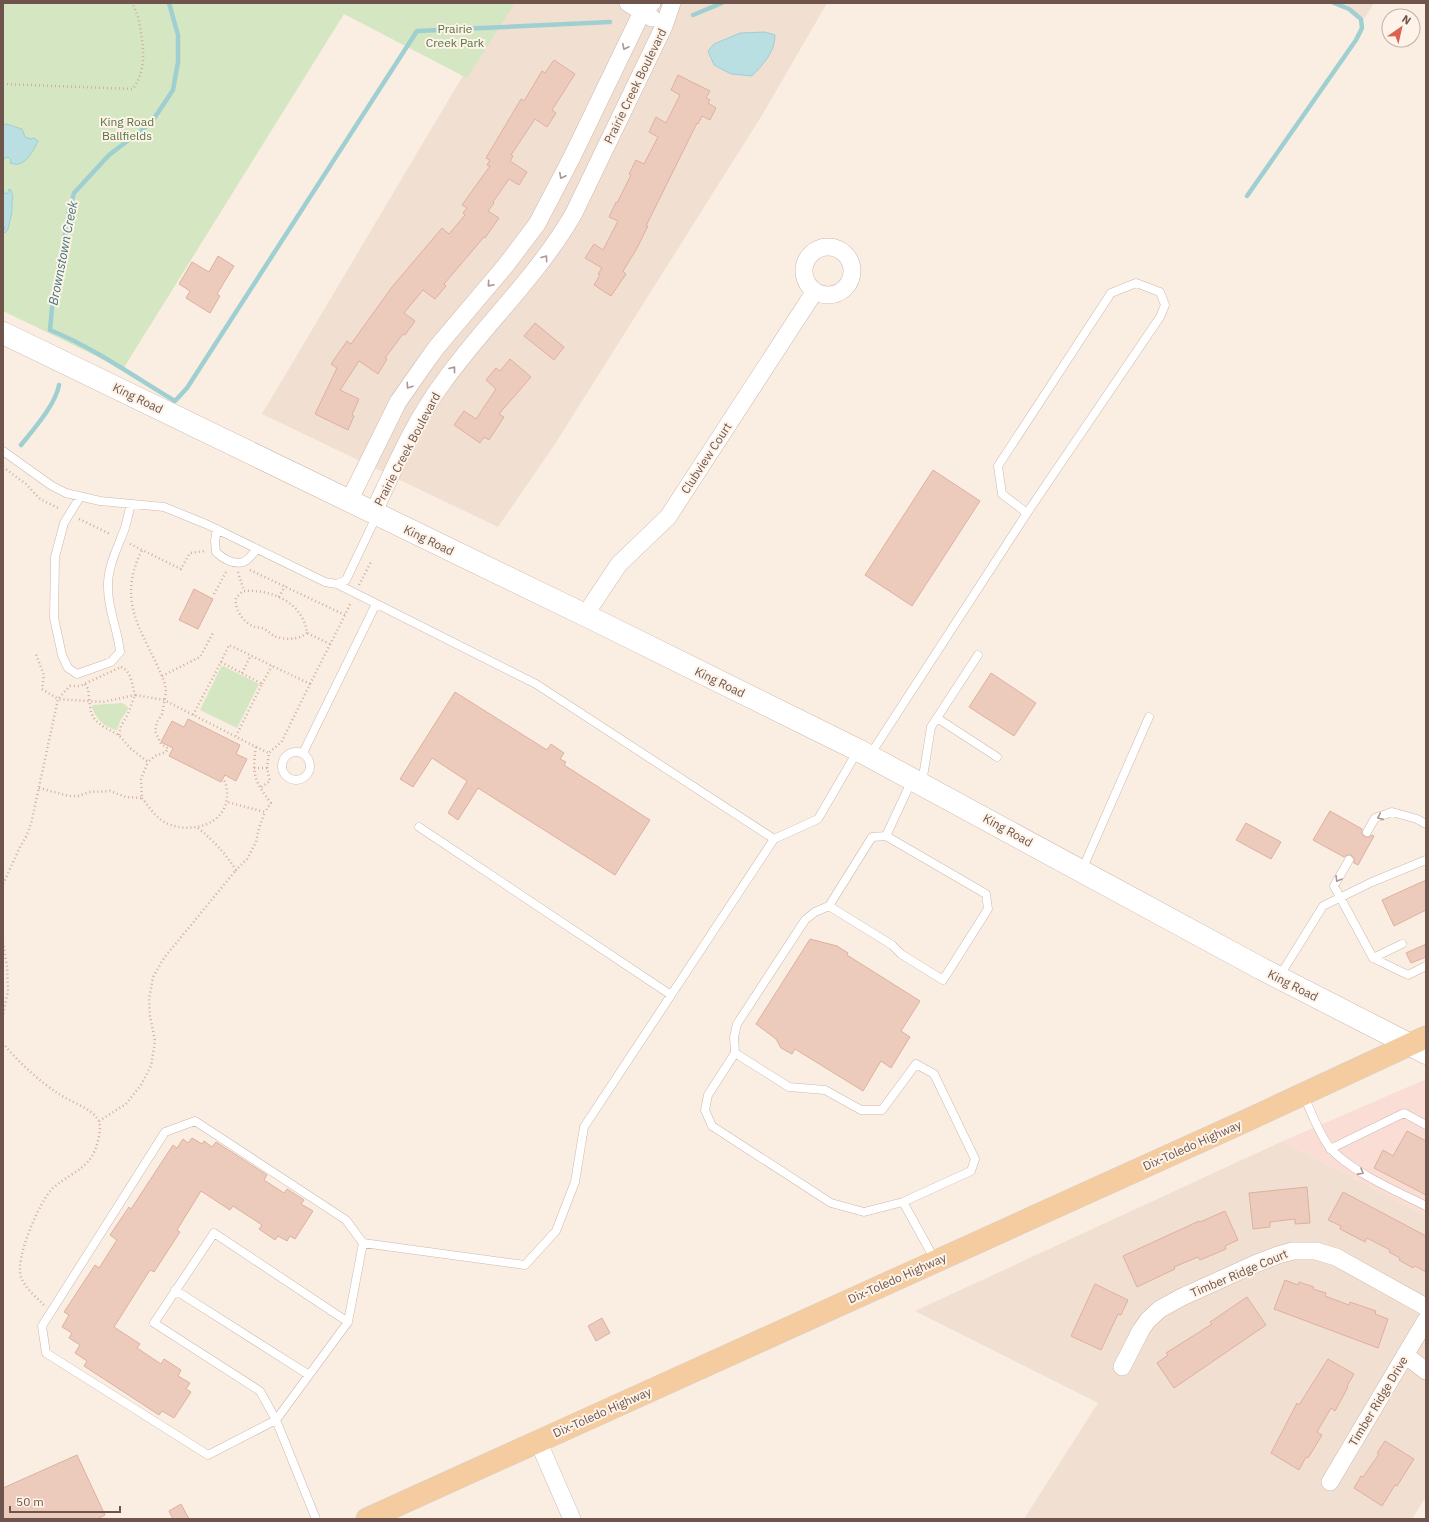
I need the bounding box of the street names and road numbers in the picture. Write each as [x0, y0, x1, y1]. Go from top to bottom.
street label: Prairie Creek Boulevard [601, 26, 669, 146]
street label: King Road [110, 379, 166, 417]
street label: Prairie Creek Boulevard [371, 390, 443, 508]
street label: Clubview Court [678, 420, 734, 496]
street label: King Road [401, 521, 457, 559]
street label: King Road [692, 663, 748, 701]
street label: King Road [981, 810, 1035, 850]
street label: King Road [1265, 966, 1321, 1004]
street label: Dix-Toledo Highway [1140, 1117, 1244, 1173]
street label: Timber Ridge Court [1188, 1246, 1290, 1300]
street label: Dix-Toledo Highway [845, 1250, 949, 1306]
street label: Timber Ridge Drive [1345, 1353, 1411, 1449]
street label: Dix-Toledo Highway [550, 1384, 654, 1440]

